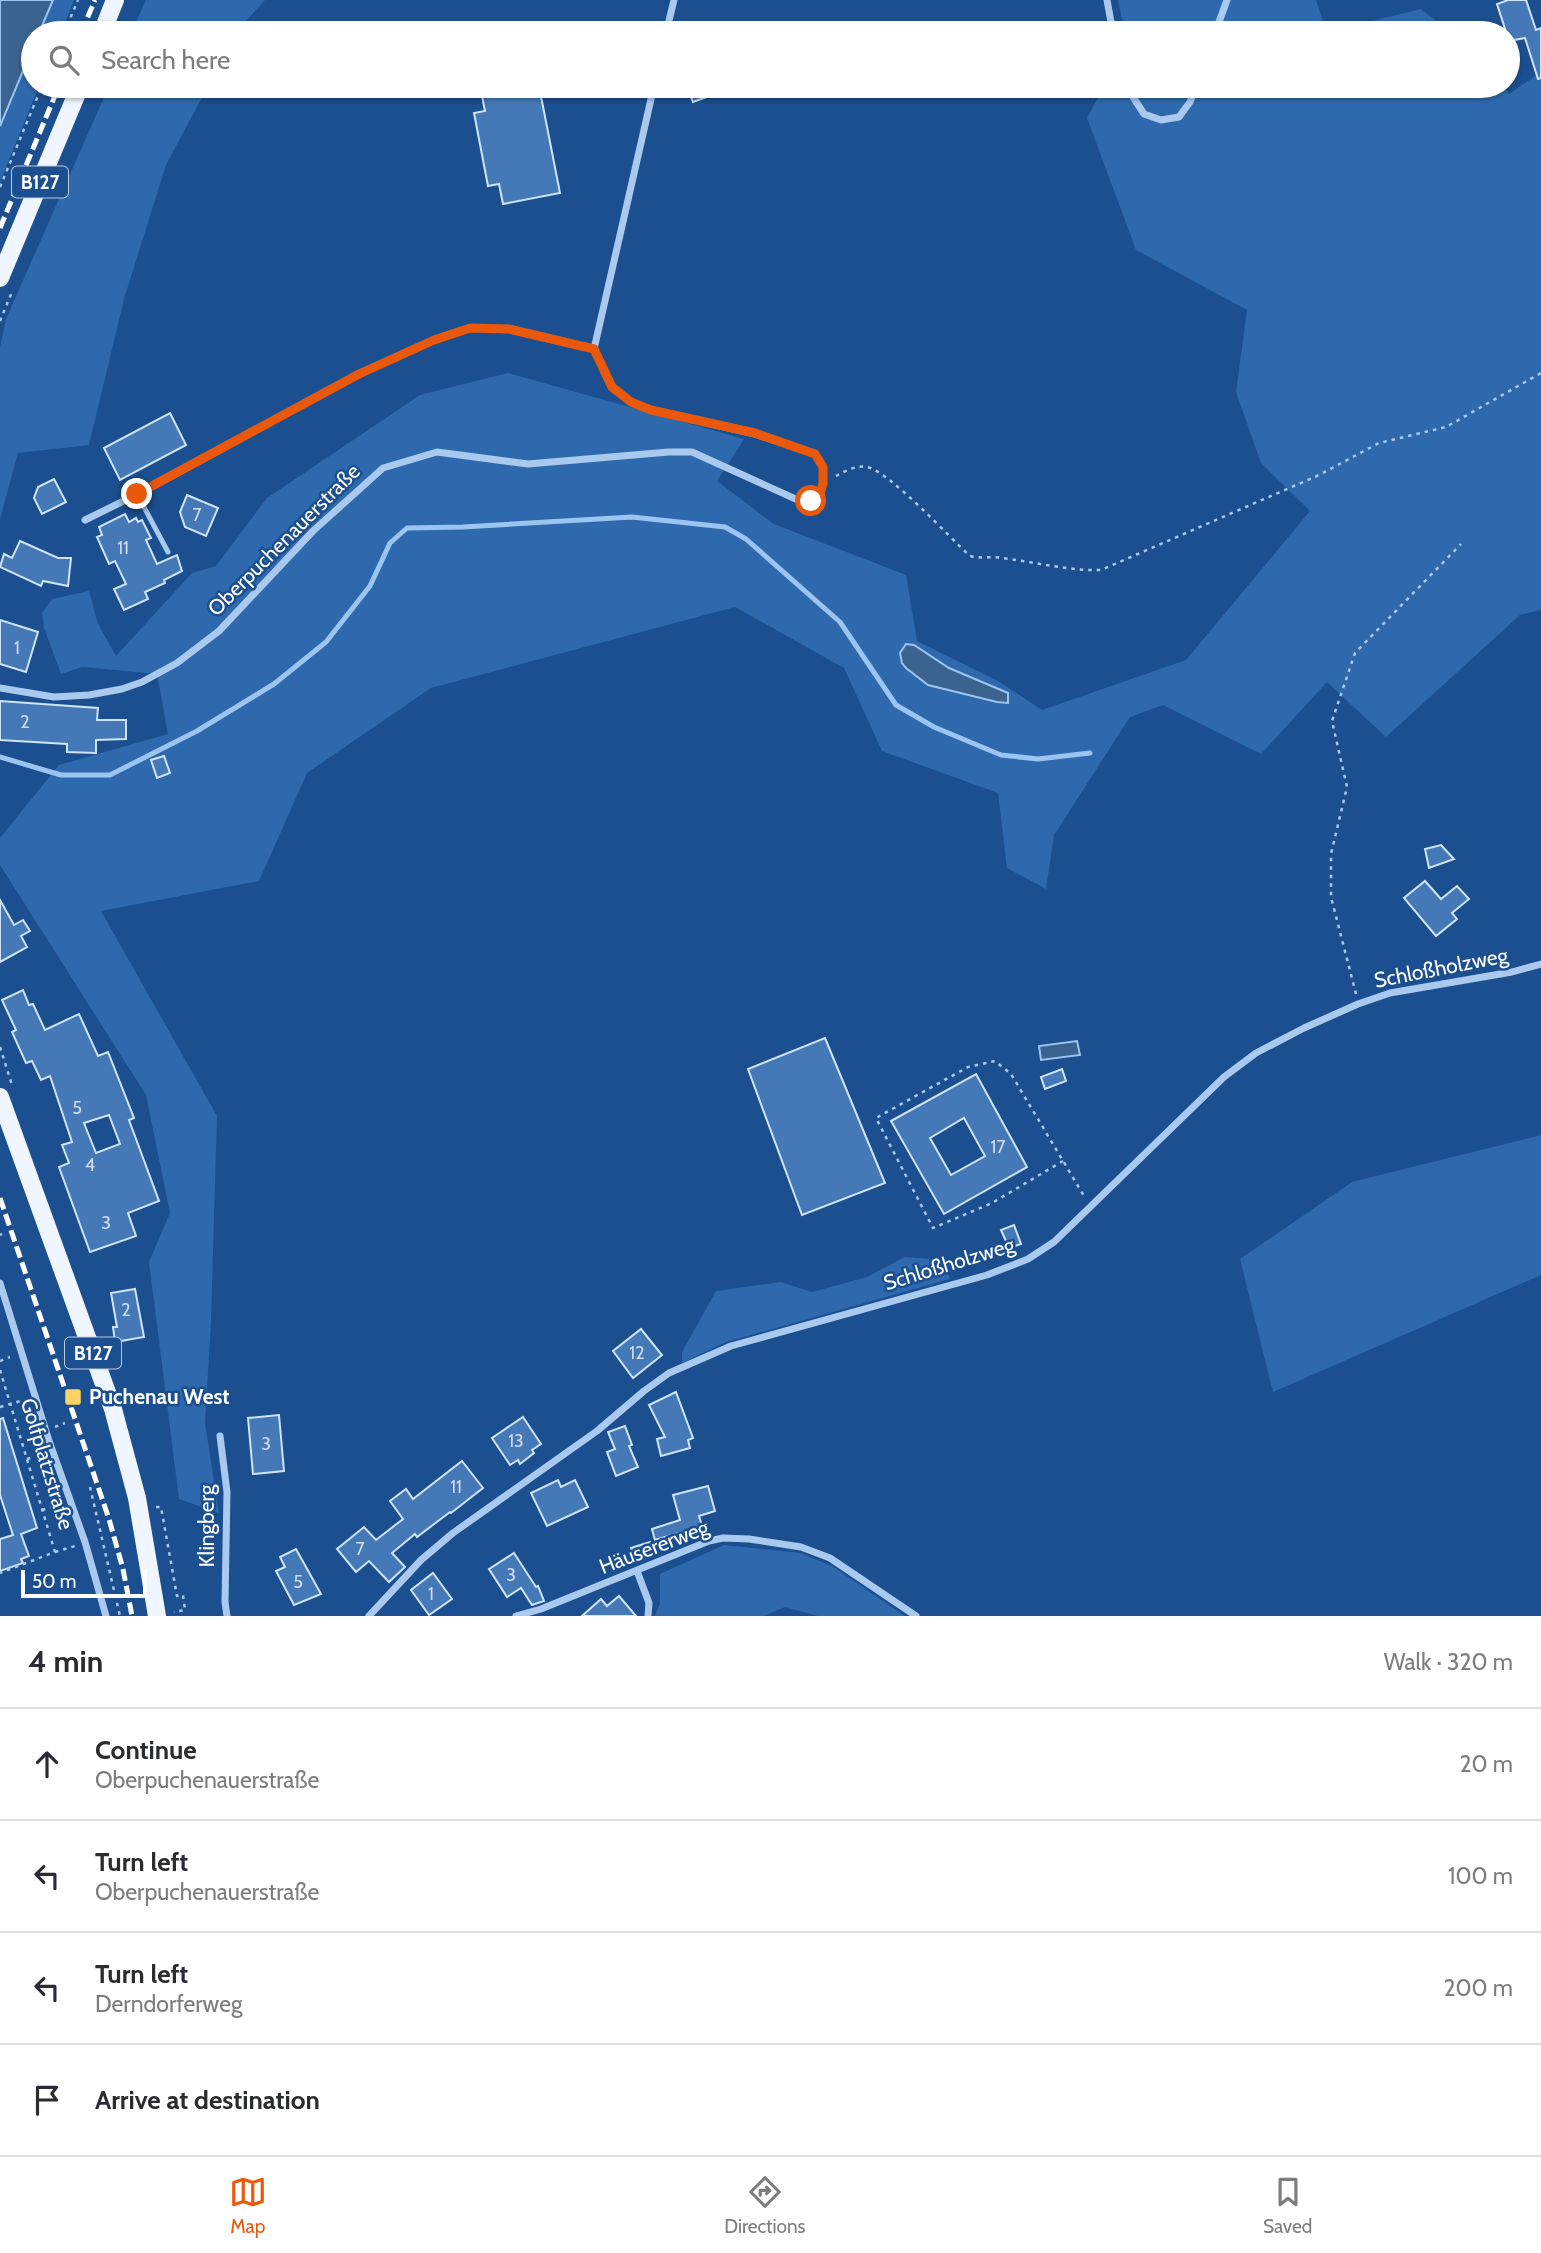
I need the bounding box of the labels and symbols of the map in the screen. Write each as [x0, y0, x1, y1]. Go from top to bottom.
road number: B127 [12, 166, 68, 198]
street label: Oberpuchenauerstraße [202, 458, 365, 621]
route end [121, 478, 152, 509]
route start [795, 485, 826, 516]
house number: 7 [192, 504, 202, 526]
house number: 11 [117, 537, 129, 559]
house number: 1 [14, 637, 20, 659]
house number: 2 [20, 711, 30, 733]
street label: Schloßholzweg [1372, 942, 1510, 993]
house number: 5 [72, 1097, 82, 1119]
house number: 17 [991, 1136, 1005, 1158]
house number: 4 [85, 1154, 95, 1176]
house number: 3 [101, 1212, 111, 1234]
street label: Schloßholzweg [880, 1232, 1018, 1295]
house number: 2 [121, 1299, 131, 1321]
road number: B127 [65, 1338, 121, 1368]
house number: 12 [629, 1342, 645, 1364]
place label: Puchenau West [89, 1384, 230, 1409]
marker: Puchenau West [63, 1387, 83, 1407]
street label: Golfplatzstraße [16, 1395, 79, 1533]
house number: 13 [508, 1430, 524, 1452]
house number: 3 [261, 1433, 271, 1455]
house number: 11 [450, 1476, 462, 1498]
street label: Klingberg [194, 1484, 219, 1567]
street label: Häusererweg [596, 1514, 713, 1579]
house number: 7 [355, 1538, 365, 1560]
house number: 3 [506, 1564, 516, 1586]
scale bar [21, 1567, 147, 1599]
house number: 5 [293, 1571, 303, 1593]
house number: 1 [428, 1583, 434, 1605]

